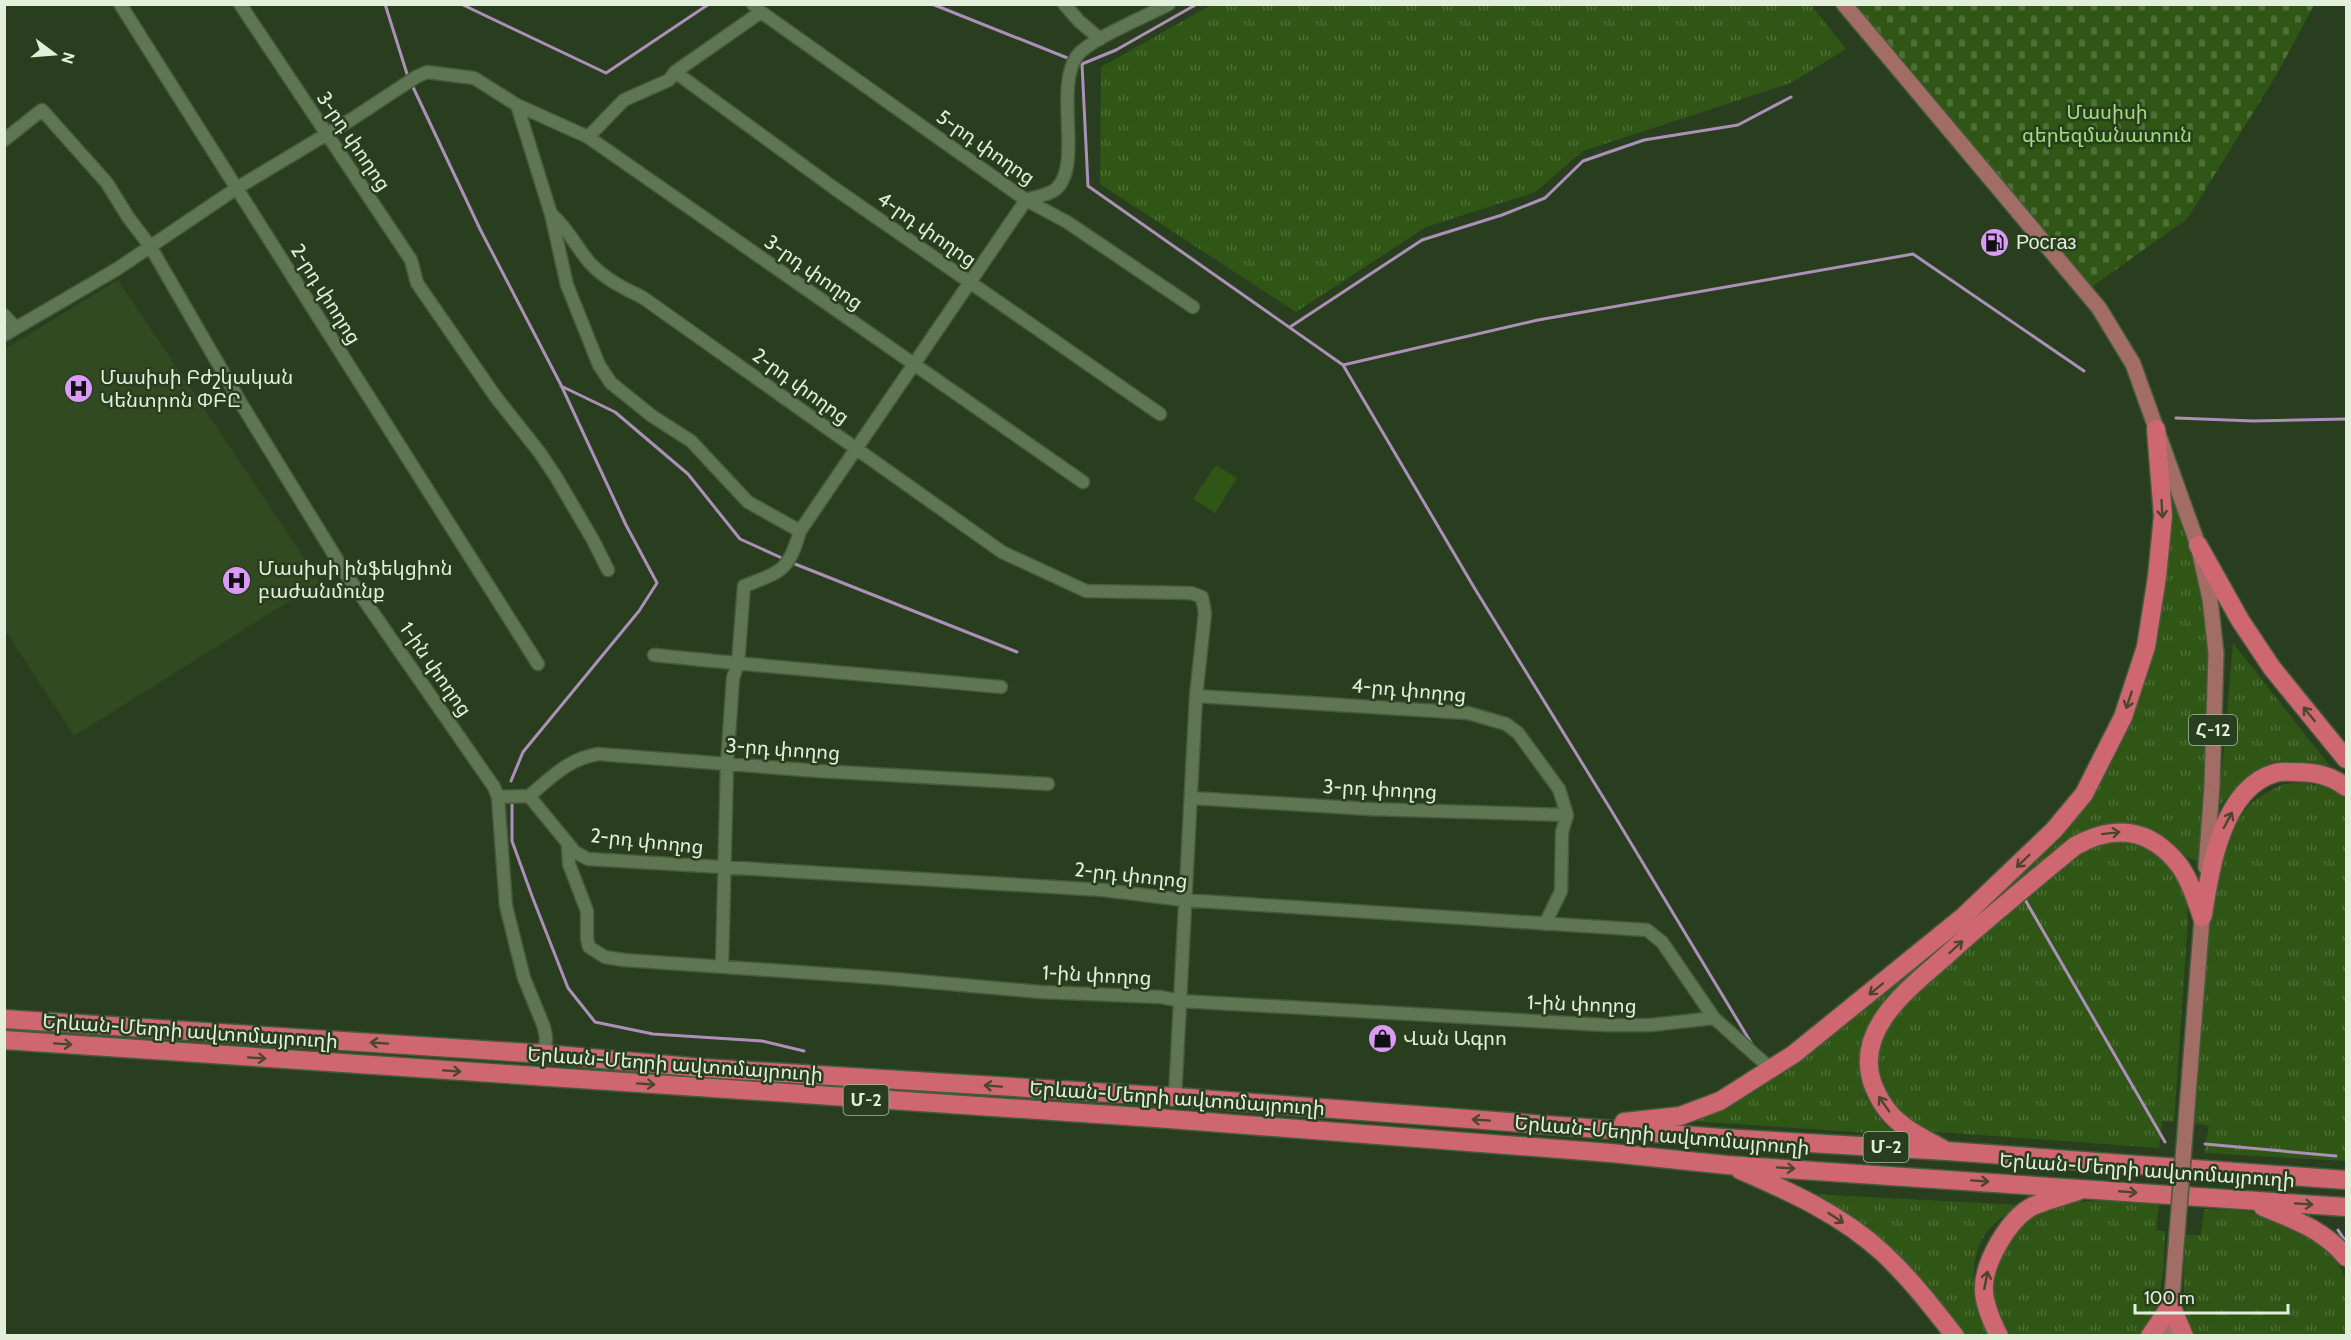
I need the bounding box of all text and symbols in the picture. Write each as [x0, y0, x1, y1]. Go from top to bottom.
north arrow [24, 24, 84, 84]
text: N [57, 50, 79, 66]
street label: 3-րդ փողոց [312, 87, 396, 195]
park label: Մասիսի գերեզմանատուն [2022, 100, 2192, 147]
street label: 5-րդ փողոց [932, 104, 1040, 190]
street label: 4-րդ փողոց [873, 186, 981, 272]
fuel station icon: Росгаз [1979, 226, 2011, 258]
street label: 3-րդ փողոց [760, 229, 868, 315]
place label: Росгаз [2016, 230, 2077, 254]
street label: 2-րդ փողոց [286, 239, 366, 349]
street label: 2-րդ փողոց [748, 343, 854, 429]
place label: Մասիսի Բժշկական Կենտրոն ՓԲԸ [100, 365, 293, 412]
hospital icon: Մասիսի Բժշկական Կենտրոն ՓԲԸ [63, 372, 95, 404]
one-way arrow [2157, 498, 2168, 518]
place label: Մասիսի ինֆեկցիոն բաժանմունք [258, 556, 453, 603]
hospital icon: Մասիսի ինֆեկցիոն բաժանմունք [221, 564, 253, 596]
street label: 1-ին փողոց [395, 617, 477, 721]
street label: 4-րդ փողոց [1351, 673, 1467, 707]
one-way arrow [2123, 690, 2134, 709]
one-way arrow [2303, 706, 2316, 722]
road number: Հ-12 [2189, 715, 2237, 745]
street label: 3-րդ փողոց [725, 733, 841, 765]
street label: 3-րդ փողոց [1322, 774, 1438, 804]
one-way arrow [2223, 812, 2234, 830]
street label: 2-րդ փողոց [589, 823, 705, 859]
one-way arrow [2101, 827, 2121, 838]
one-way arrow [2016, 854, 2031, 868]
street label: 2-րդ փողոց [1073, 857, 1189, 893]
one-way arrow [1948, 940, 1963, 954]
street label: 1-ին փողոց [1042, 960, 1152, 990]
one-way arrow [1868, 982, 1884, 995]
street label: 1-ին փողոց [1527, 990, 1637, 1018]
street label: Երևան-Մեղրի ավտոմայրուղի [41, 1009, 339, 1053]
shop icon: Վան Ագրո [1366, 1022, 1398, 1054]
place label: Վան Ագրո [1403, 1026, 1507, 1050]
one-way arrow [370, 1037, 390, 1048]
one-way arrow [52, 1039, 72, 1050]
street label: Երևան-Մեղրի ավտոմայրուղի [526, 1042, 824, 1086]
one-way arrow [247, 1053, 267, 1064]
one-way arrow [441, 1066, 461, 1077]
street label: Երևան-Մեղրի ավտոմայրուղի [1028, 1076, 1326, 1120]
one-way arrow [636, 1079, 656, 1090]
one-way arrow [983, 1081, 1003, 1092]
road number: Մ-2 [844, 1085, 888, 1115]
one-way arrow [1878, 1097, 1890, 1113]
street label: Երևան-Մեղրի ավտոմայրուղի [1513, 1110, 1811, 1160]
one-way arrow [1471, 1114, 1491, 1125]
road number: Մ-2 [1864, 1132, 1908, 1162]
street label: Երևան-Մեղրի ավտոմայրուղի [1998, 1148, 2296, 1192]
one-way arrow [1775, 1163, 1795, 1174]
one-way arrow [1970, 1176, 1990, 1187]
one-way arrow [2117, 1186, 2137, 1197]
one-way arrow [2293, 1199, 2313, 1210]
one-way arrow [1827, 1213, 1844, 1225]
one-way arrow [1981, 1271, 1992, 1290]
scale bar [2135, 1277, 2288, 1315]
text: 100 m [2144, 1287, 2195, 1309]

